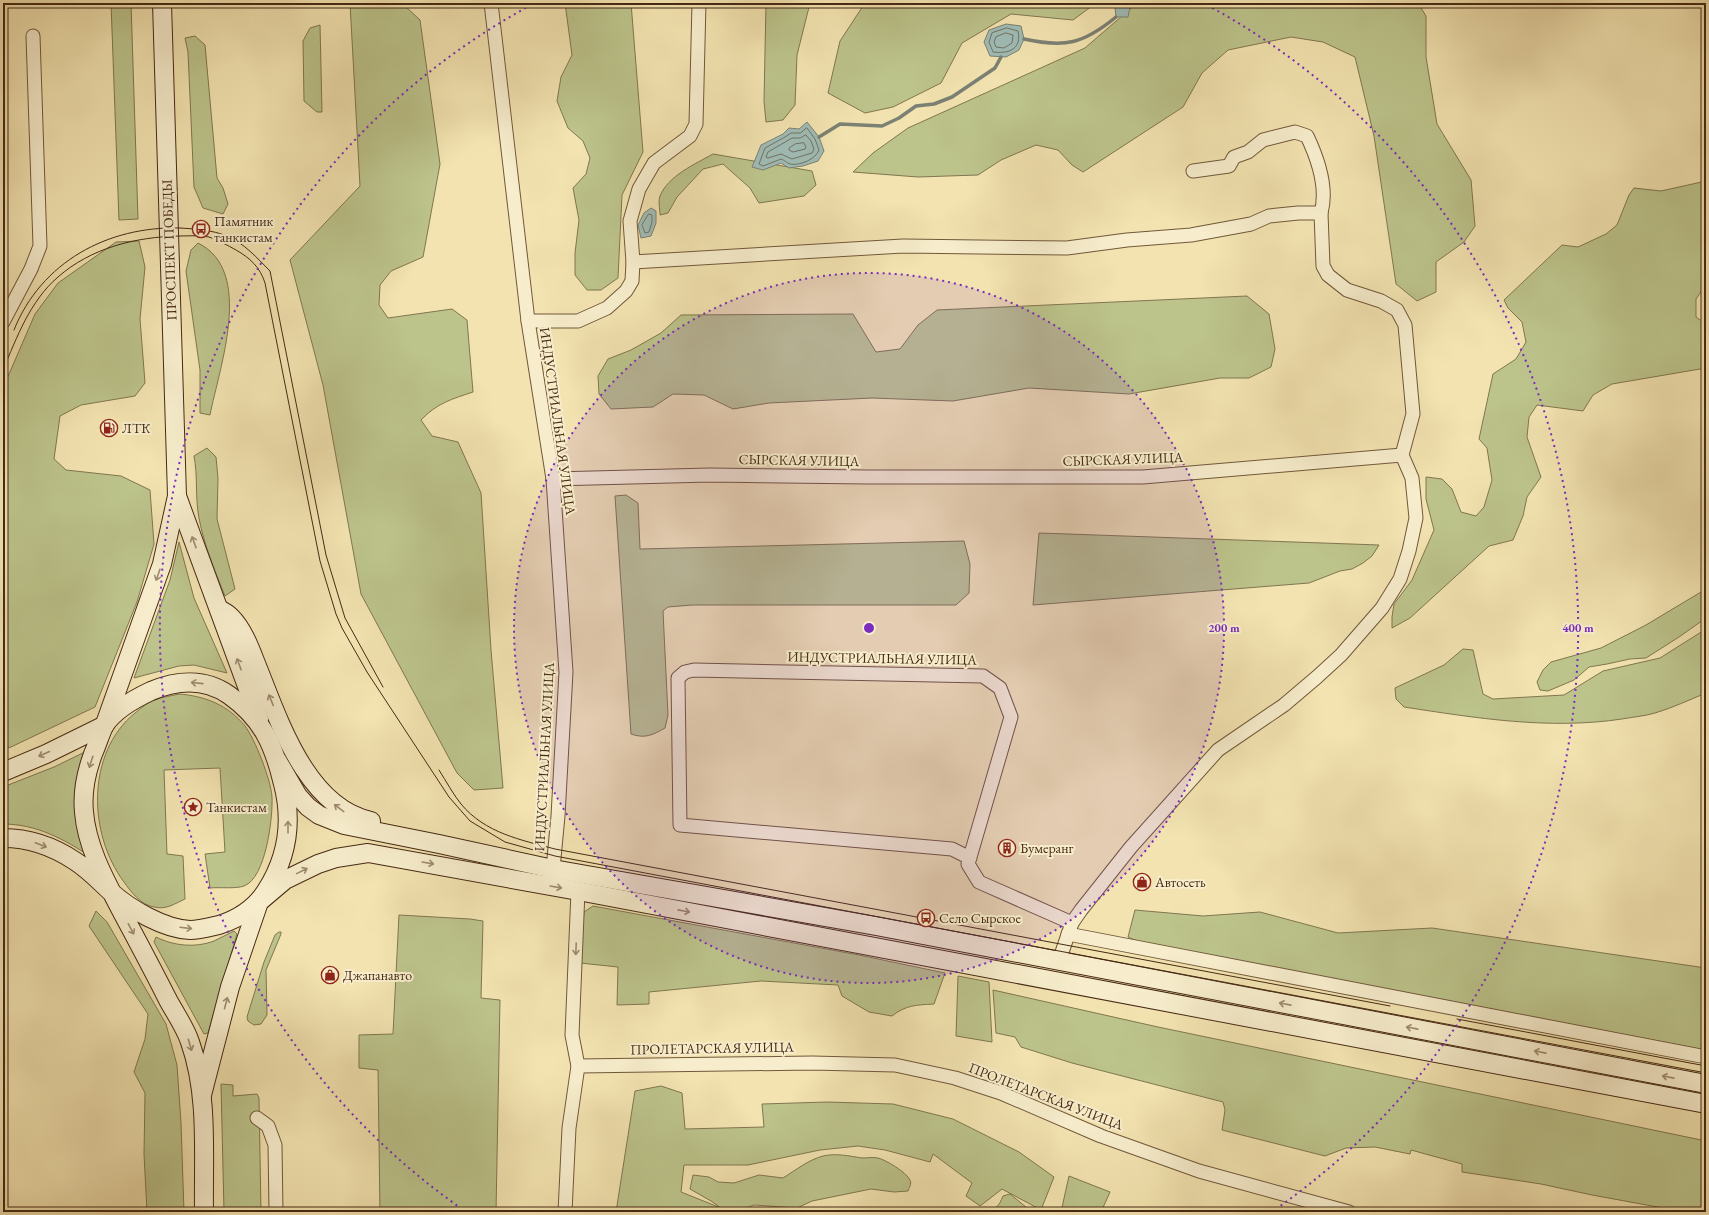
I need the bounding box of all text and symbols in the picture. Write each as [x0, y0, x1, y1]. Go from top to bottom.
street label: ПРОСПЕКТ ПОБЕДЫ [158, 179, 180, 321]
place label: Памятник танкистам [214, 212, 274, 246]
bus stop icon: Памятник танкистам [191, 219, 211, 239]
street label: ИНДУСТРИАЛЬНАЯ УЛИЦА [536, 326, 580, 516]
fuel station icon: ЛТК [99, 418, 119, 438]
place label: ЛТК [122, 419, 151, 437]
street label: СЫРСКАЯ УЛИЦА [1062, 448, 1184, 470]
street label: СЫРСКАЯ УЛИЦА [739, 450, 860, 470]
one-way arrow [189, 537, 197, 549]
one-way arrow [153, 569, 161, 581]
text: 200 m [1208, 620, 1240, 636]
text: 400 m [1562, 620, 1594, 636]
centre of rings [862, 621, 876, 635]
street label: ИНДУСТРИАЛЬНАЯ УЛИЦА [787, 647, 977, 669]
one-way arrow [235, 658, 242, 671]
street label: ИНДУСТРИАЛЬНАЯ УЛИЦА [530, 662, 558, 852]
one-way arrow [191, 679, 204, 687]
one-way arrow [266, 694, 274, 706]
one-way arrow [39, 751, 51, 758]
one-way arrow [86, 755, 94, 767]
place icon: Танкистам [183, 797, 203, 817]
place label: Танкистам [206, 798, 267, 816]
one-way arrow [334, 804, 345, 812]
one-way arrow [284, 821, 292, 834]
building icon: Бумеранг [997, 838, 1017, 858]
place label: Бумеранг [1020, 839, 1073, 857]
one-way arrow [35, 841, 47, 849]
one-way arrow [421, 860, 434, 868]
one-way arrow [296, 867, 308, 875]
shop icon: Автосеть [1132, 872, 1152, 892]
place label: Автосеть [1154, 873, 1206, 891]
one-way arrow [549, 883, 562, 891]
one-way arrow [677, 907, 690, 915]
bus stop icon: Село Сырское [916, 908, 936, 928]
place label: Село Сырское [939, 909, 1021, 927]
one-way arrow [128, 923, 136, 935]
one-way arrow [179, 925, 192, 932]
one-way arrow [572, 942, 579, 955]
shop icon: Джапанавто [320, 965, 340, 985]
place label: Джапанавто [343, 966, 412, 984]
one-way arrow [222, 997, 230, 1010]
one-way arrow [1278, 1000, 1291, 1008]
one-way arrow [1406, 1024, 1419, 1032]
one-way arrow [187, 1038, 195, 1051]
street label: ПРОЛЕТАРСКАЯ УЛИЦА [630, 1038, 794, 1058]
one-way arrow [1534, 1048, 1547, 1056]
street label: ПРОЛЕТАРСКАЯ УЛИЦА [966, 1058, 1126, 1134]
one-way arrow [1662, 1072, 1675, 1080]

